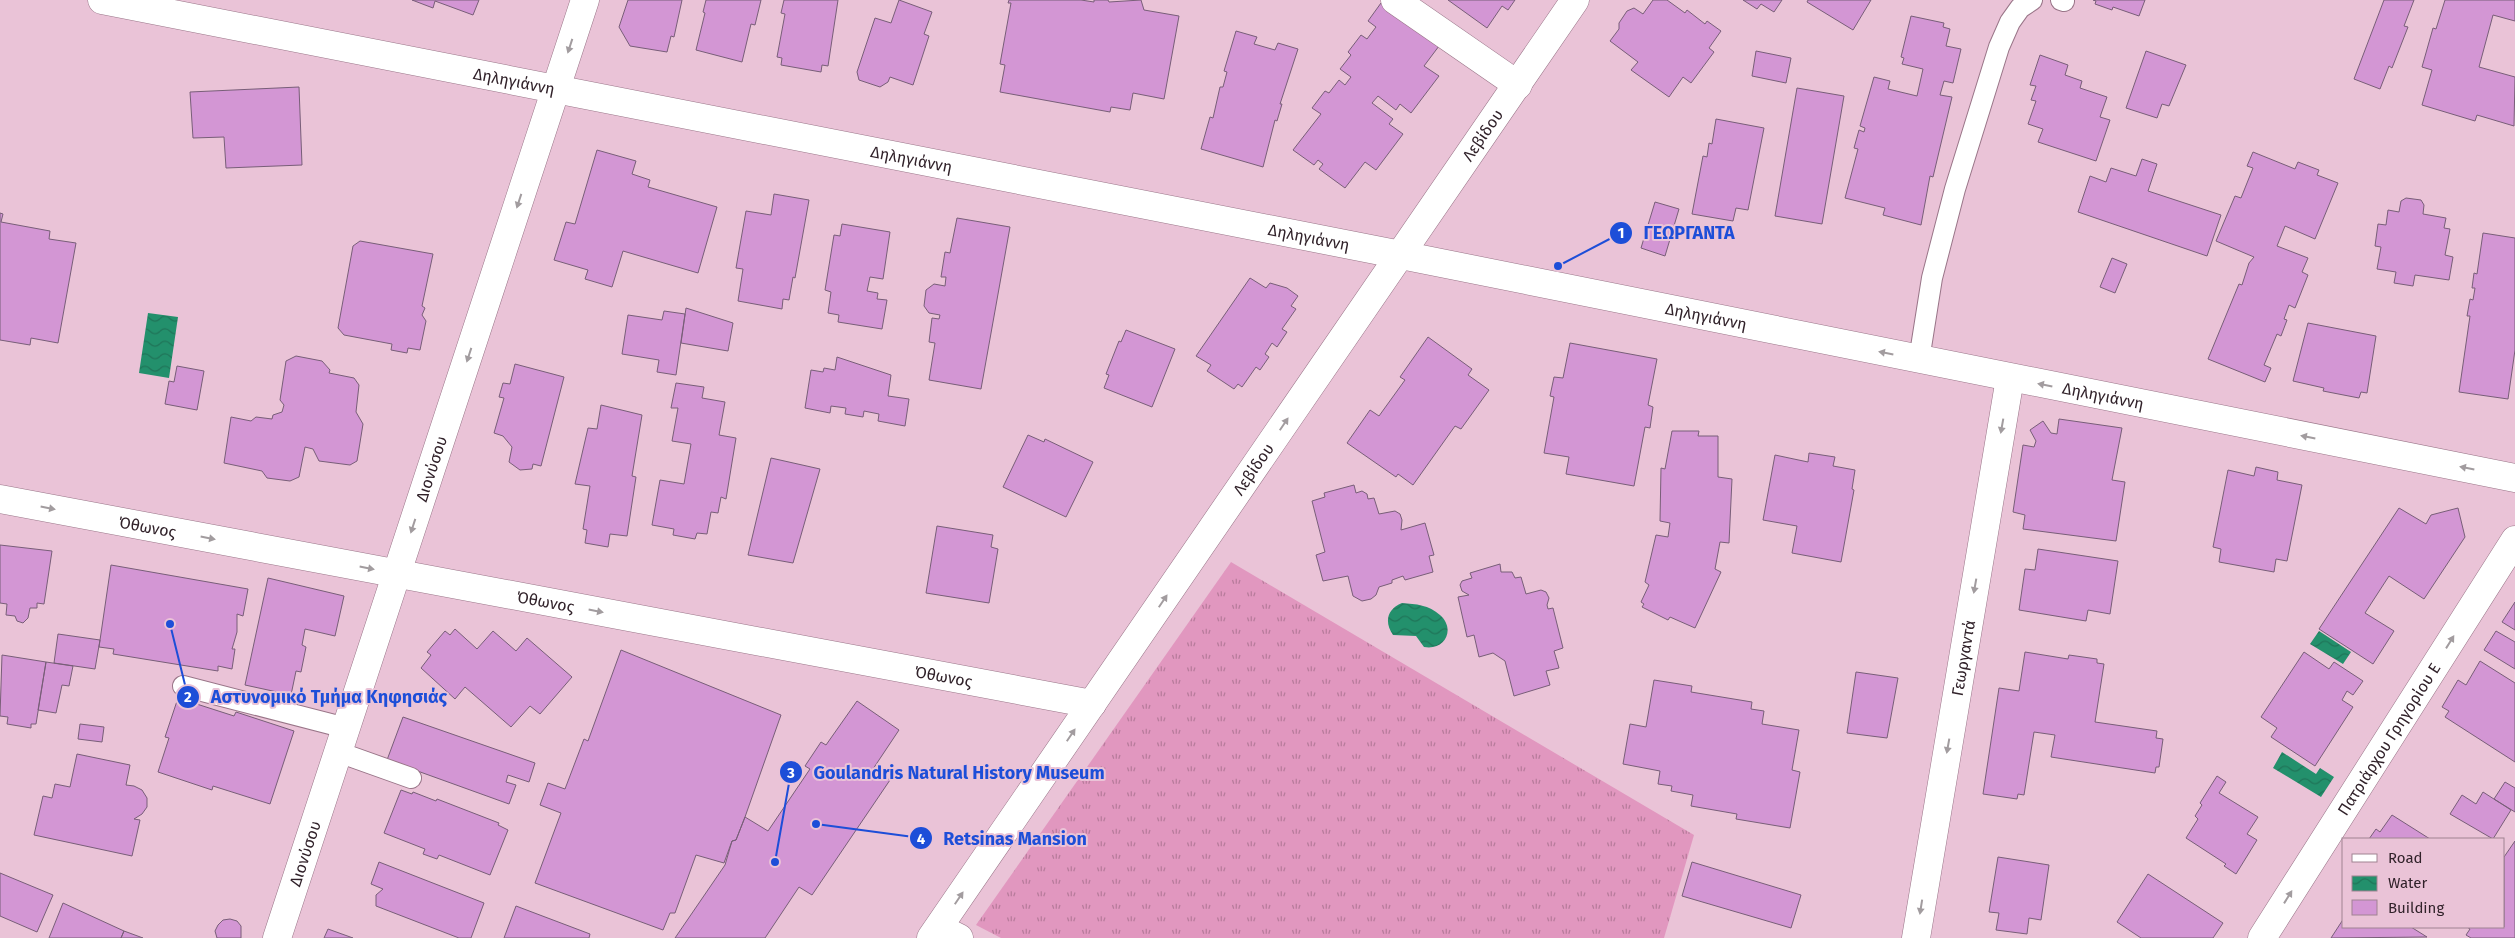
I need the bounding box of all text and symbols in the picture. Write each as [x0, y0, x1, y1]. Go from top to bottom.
one-way arrow [566, 39, 574, 54]
street label: Δηληγιάννη [472, 64, 556, 99]
street label: Λεβίδου [1458, 106, 1507, 165]
street label: Δηληγιάννη [869, 142, 954, 177]
one-way arrow [515, 193, 523, 208]
callout: ΓΕΩΡΓΑΝΤΑ [1609, 216, 1745, 249]
street label: Δηληγιάννη [1266, 220, 1351, 255]
text: ΓΕΩΡΓΑΝΤΑ [1643, 222, 1735, 244]
text: 1 [1618, 224, 1624, 242]
street label: Δηληγιάννη [1664, 299, 1748, 334]
one-way arrow [465, 348, 473, 363]
one-way arrow [1878, 349, 1894, 357]
street label: Δηληγιάννη [2061, 379, 2146, 414]
one-way arrow [2038, 381, 2053, 389]
one-way arrow [1280, 417, 1289, 431]
one-way arrow [1998, 418, 2006, 434]
one-way arrow [2299, 432, 2315, 440]
street label: Διονύσου [412, 434, 451, 504]
street label: Λεβίδου [1229, 440, 1278, 499]
one-way arrow [2459, 464, 2475, 472]
one-way arrow [40, 504, 56, 512]
street label: Όθωνος [117, 512, 178, 542]
one-way arrow [409, 519, 417, 534]
one-way arrow [200, 534, 215, 542]
one-way arrow [360, 564, 375, 572]
one-way arrow [1971, 579, 1979, 595]
street label: Όθωνος [515, 587, 576, 617]
one-way arrow [1158, 594, 1168, 608]
one-way arrow [588, 608, 604, 616]
street label: Γεωργαντά [1948, 619, 1979, 697]
one-way arrow [2446, 635, 2455, 648]
street label: Πατριάρχου Γρηγορίου Ε [2334, 659, 2444, 819]
street label: Όθωνος [913, 662, 974, 691]
callout: Αστυνομικό Τμήμα Κηφησιάς [175, 681, 457, 714]
text: Αστυνομικό Τμήμα Κηφησιάς [210, 686, 448, 708]
text: 2 [184, 688, 192, 706]
one-way arrow [1066, 728, 1076, 742]
one-way arrow [1943, 739, 1951, 755]
callout: Goulandris Natural History Museum [778, 756, 1114, 789]
text: Goulandris Natural History Museum [813, 762, 1105, 784]
text: 3 [786, 764, 795, 782]
street label: Διονύσου [286, 818, 325, 889]
callout: Retsinas Mansion [908, 822, 1097, 855]
text: Retsinas Mansion [943, 828, 1087, 850]
text: 4 [917, 830, 926, 848]
legend [2342, 838, 2505, 928]
text: Road [2388, 849, 2423, 867]
text: Water [2388, 874, 2427, 892]
one-way arrow [2284, 890, 2293, 903]
one-way arrow [954, 891, 964, 905]
one-way arrow [1917, 899, 1925, 915]
text: Building [2388, 899, 2444, 917]

